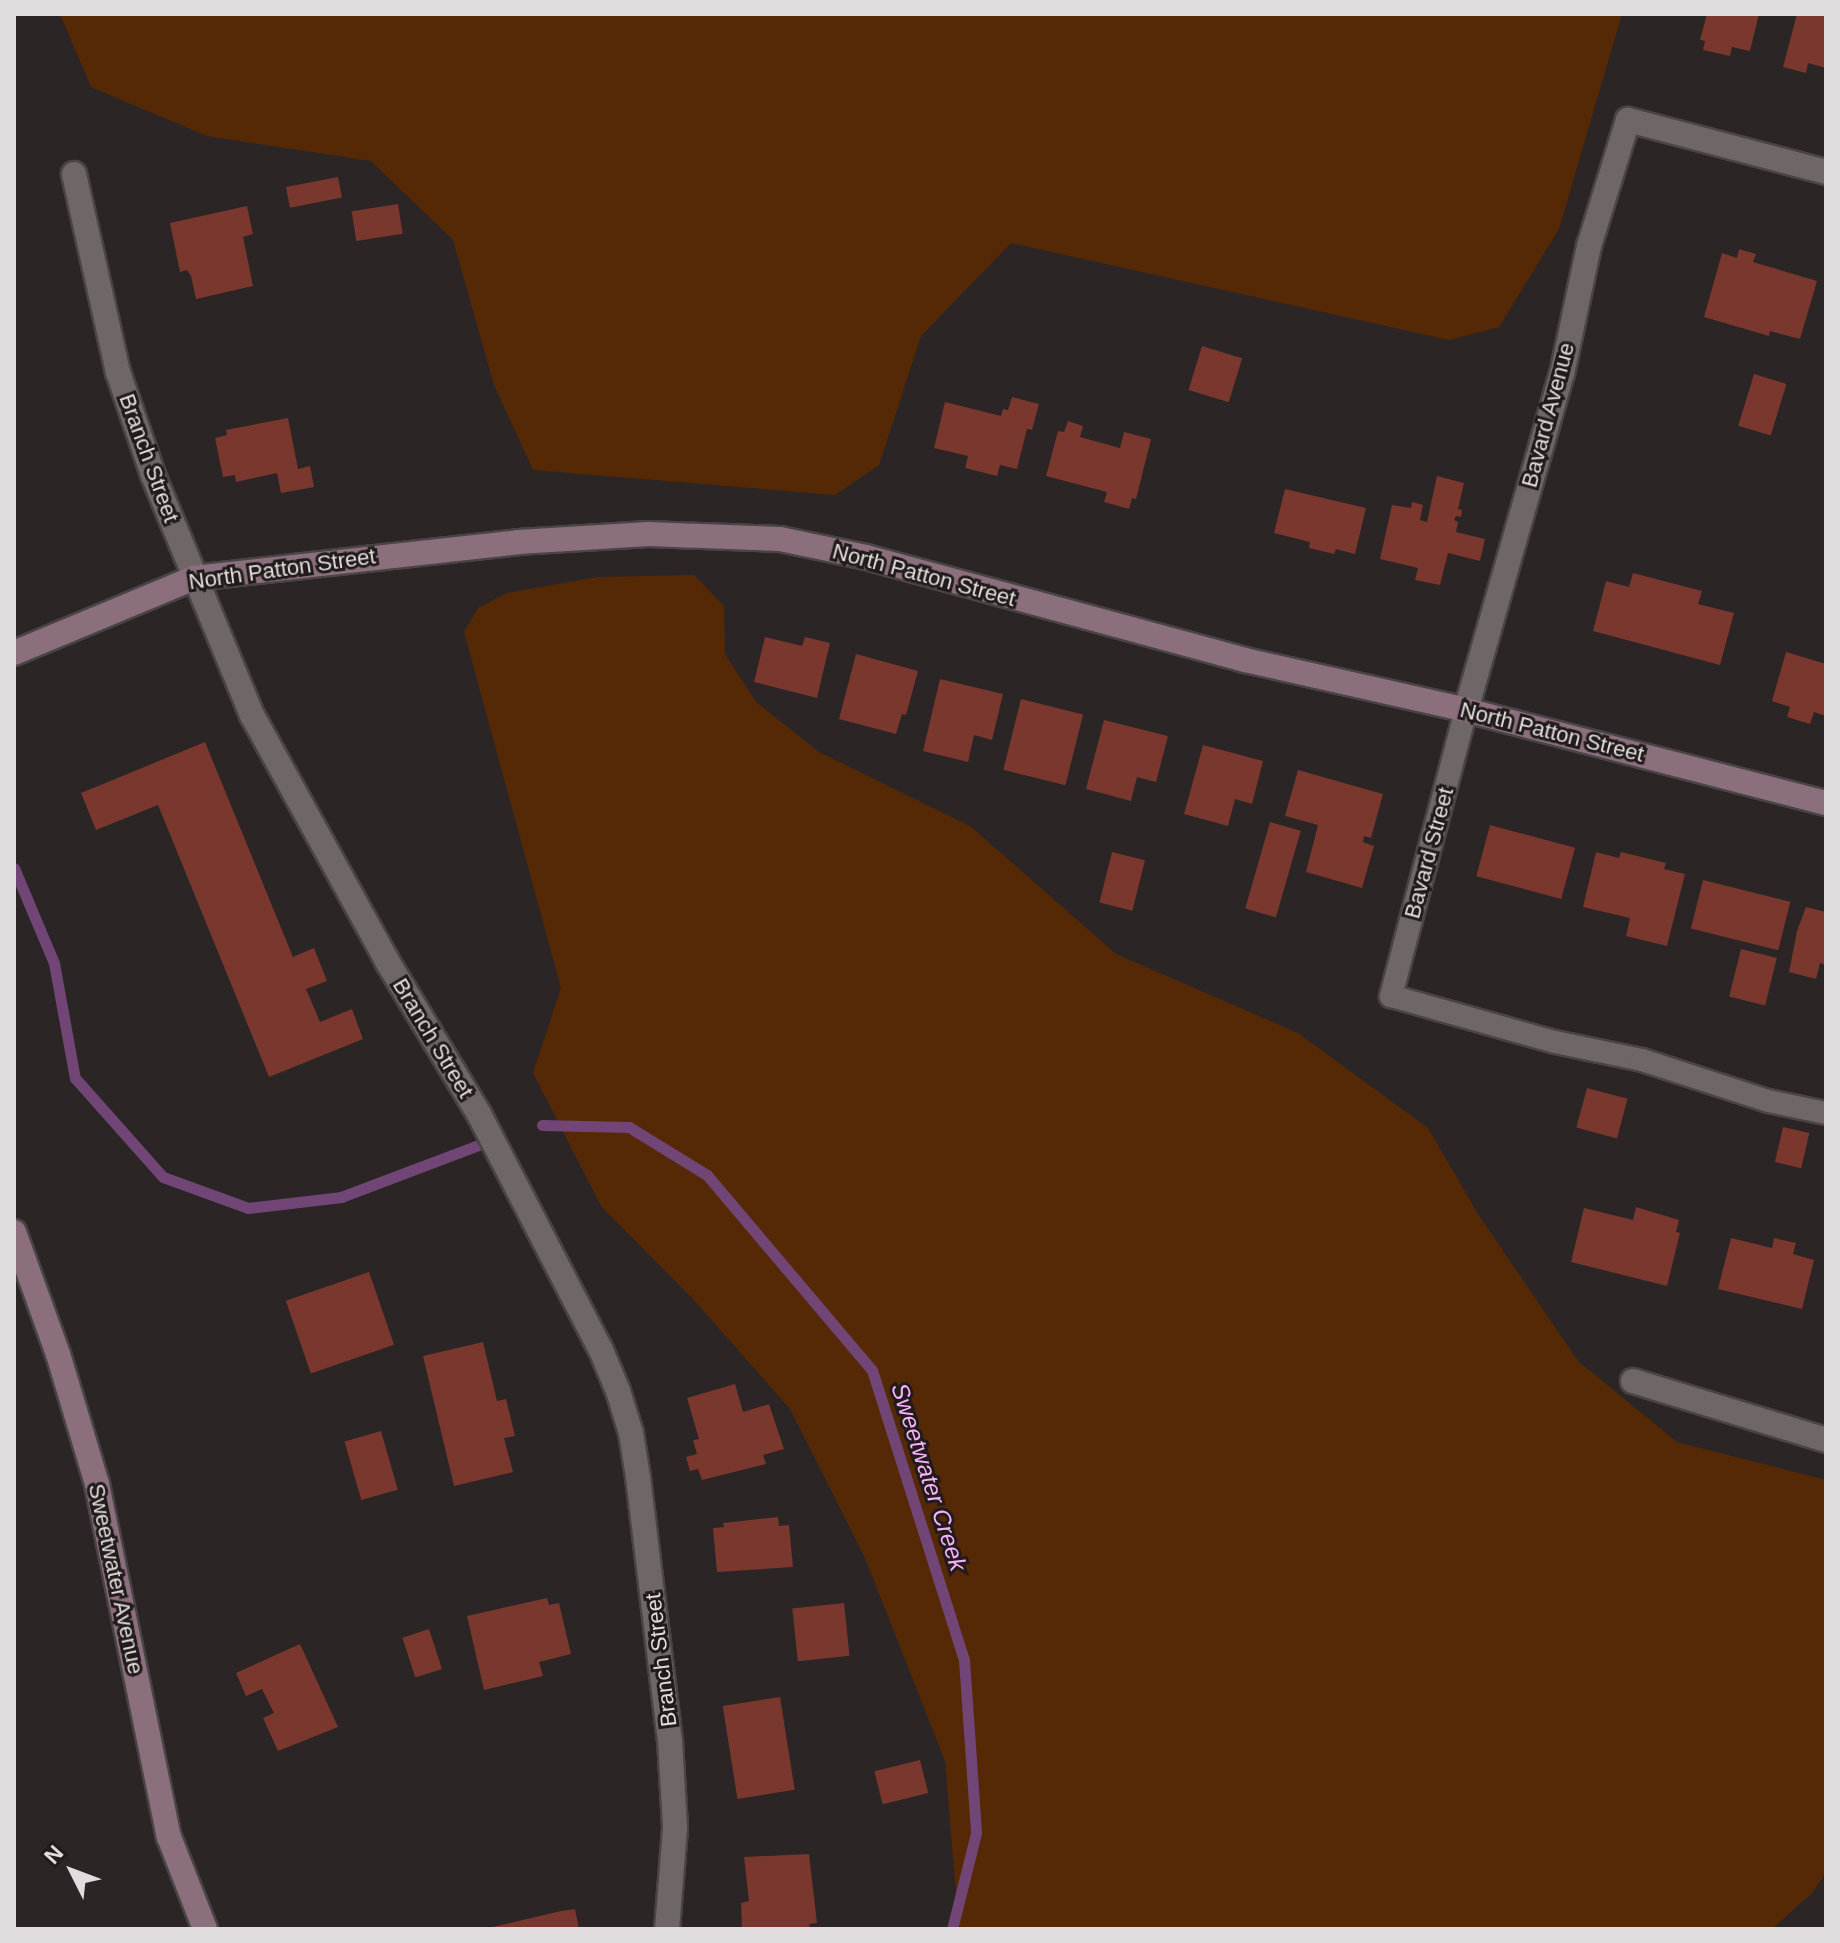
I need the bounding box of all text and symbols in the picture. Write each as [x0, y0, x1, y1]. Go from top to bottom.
street label: Bavard Avenue [1516, 339, 1580, 491]
street label: Branch Street [114, 390, 184, 526]
street label: North Patton Street [830, 538, 1018, 612]
street label: North Patton Street [187, 543, 377, 595]
street label: North Patton Street [1457, 696, 1647, 768]
street label: Bavard Street [1399, 785, 1459, 921]
street label: Branch Street [387, 974, 479, 1102]
water label: Sweetwater Creek [885, 1379, 973, 1575]
street label: Sweetwater Avenue [83, 1481, 149, 1677]
street label: Branch Street [640, 1592, 682, 1728]
north arrow [32, 1831, 112, 1911]
text: N [39, 1840, 68, 1869]

